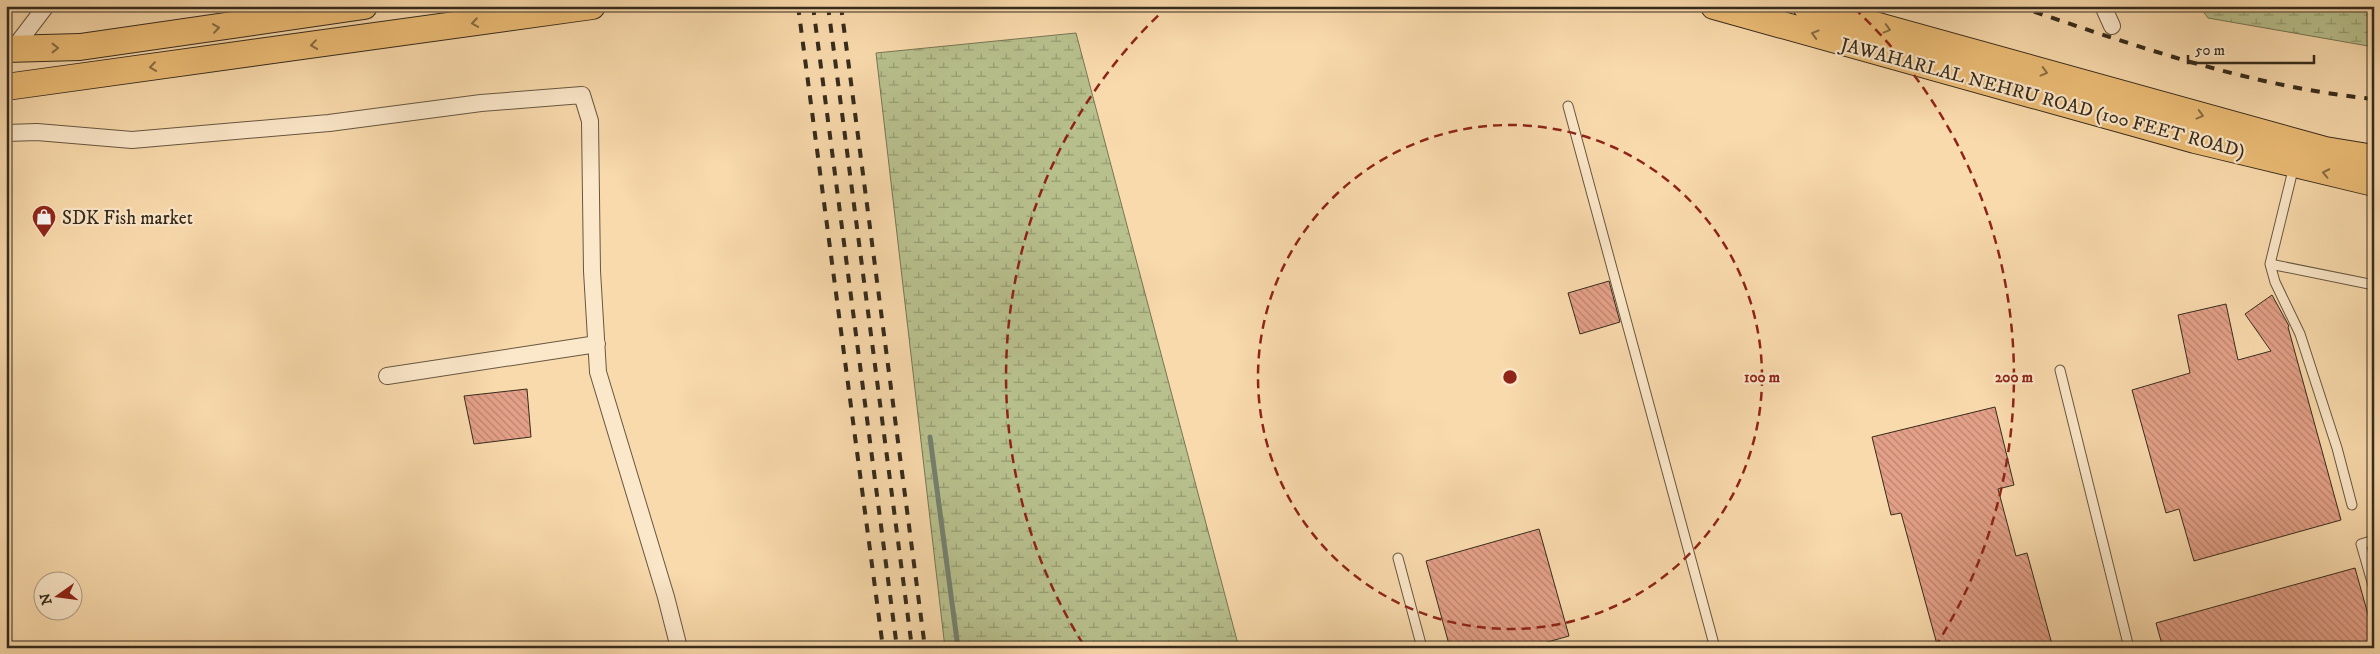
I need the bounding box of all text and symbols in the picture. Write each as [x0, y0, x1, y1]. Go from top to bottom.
one-way arrow [470, 17, 479, 27]
one-way arrow [212, 23, 220, 33]
one-way arrow [1882, 23, 1890, 33]
one-way arrow [1811, 30, 1819, 40]
scale bar [2188, 32, 2314, 64]
street label: JAWAHARLAL NEHRU ROAD (100 FEET ROAD) [1836, 33, 2247, 164]
one-way arrow [309, 39, 317, 50]
text: 50 m [2195, 41, 2225, 60]
one-way arrow [52, 43, 59, 53]
one-way arrow [148, 62, 157, 72]
one-way arrow [2039, 66, 2048, 77]
one-way arrow [2196, 110, 2204, 120]
one-way arrow [2322, 168, 2331, 178]
shop icon: SDK Fish market [31, 204, 57, 238]
place label: SDK Fish market [62, 207, 193, 230]
centre of rings [1501, 368, 1519, 386]
text: 100 m [1744, 368, 1781, 387]
text: 200 m [1995, 368, 2034, 387]
north arrow [32, 572, 82, 622]
text: N [36, 591, 56, 607]

